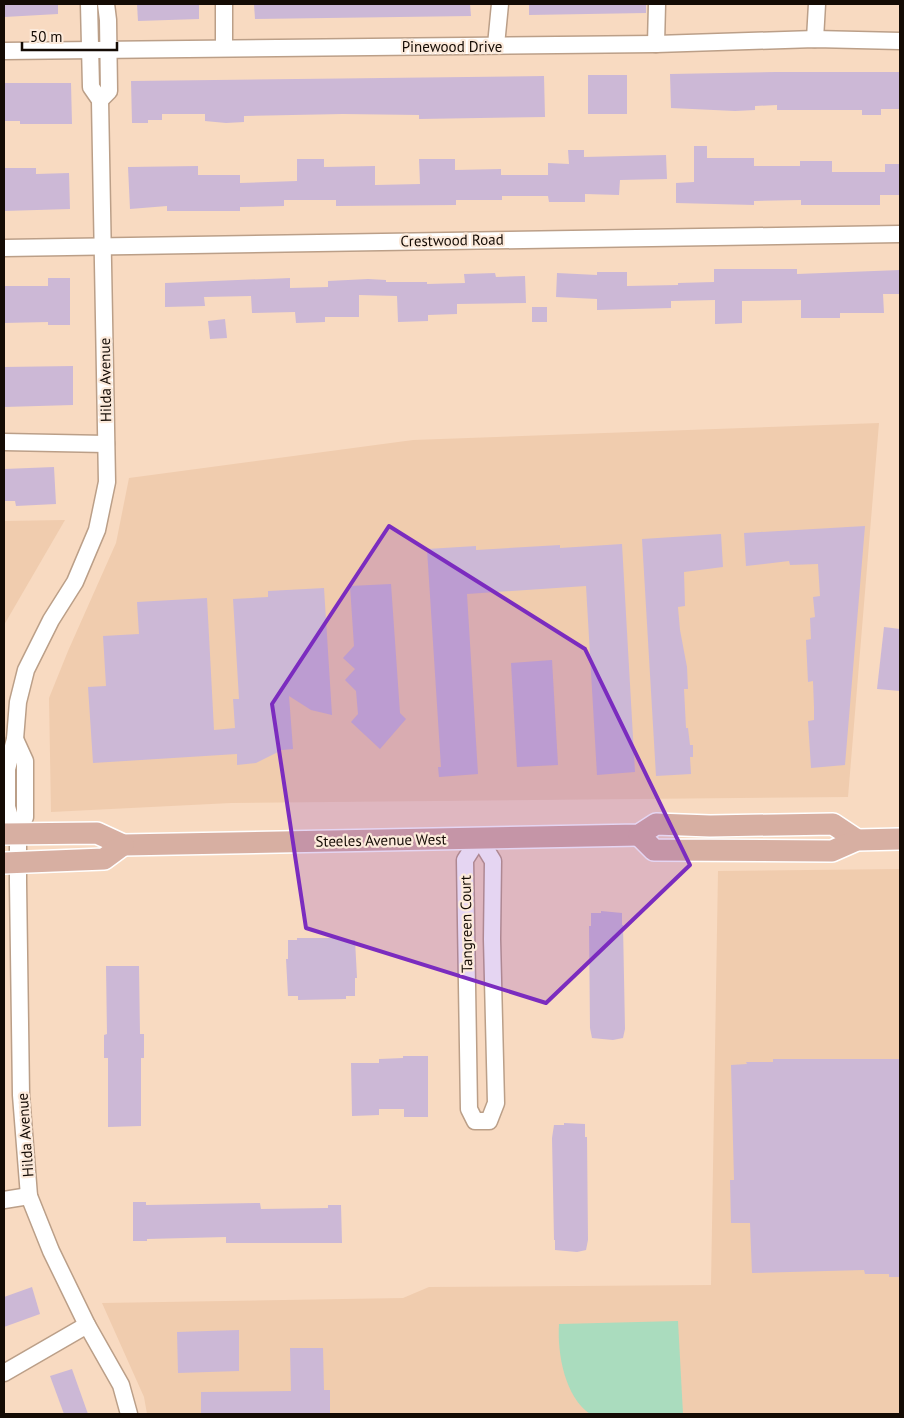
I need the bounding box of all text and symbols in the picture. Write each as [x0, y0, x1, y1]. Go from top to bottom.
scale bar [22, 20, 118, 52]
text: 50 m [30, 27, 63, 46]
street label: Pinewood Drive [402, 37, 502, 56]
street label: Crestwood Road [400, 230, 504, 250]
street label: Hilda Avenue [95, 338, 115, 422]
street label: Steeles Avenue West [315, 829, 447, 851]
street label: Tangreen Court [456, 875, 476, 973]
street label: Hilda Avenue [13, 1092, 37, 1178]

